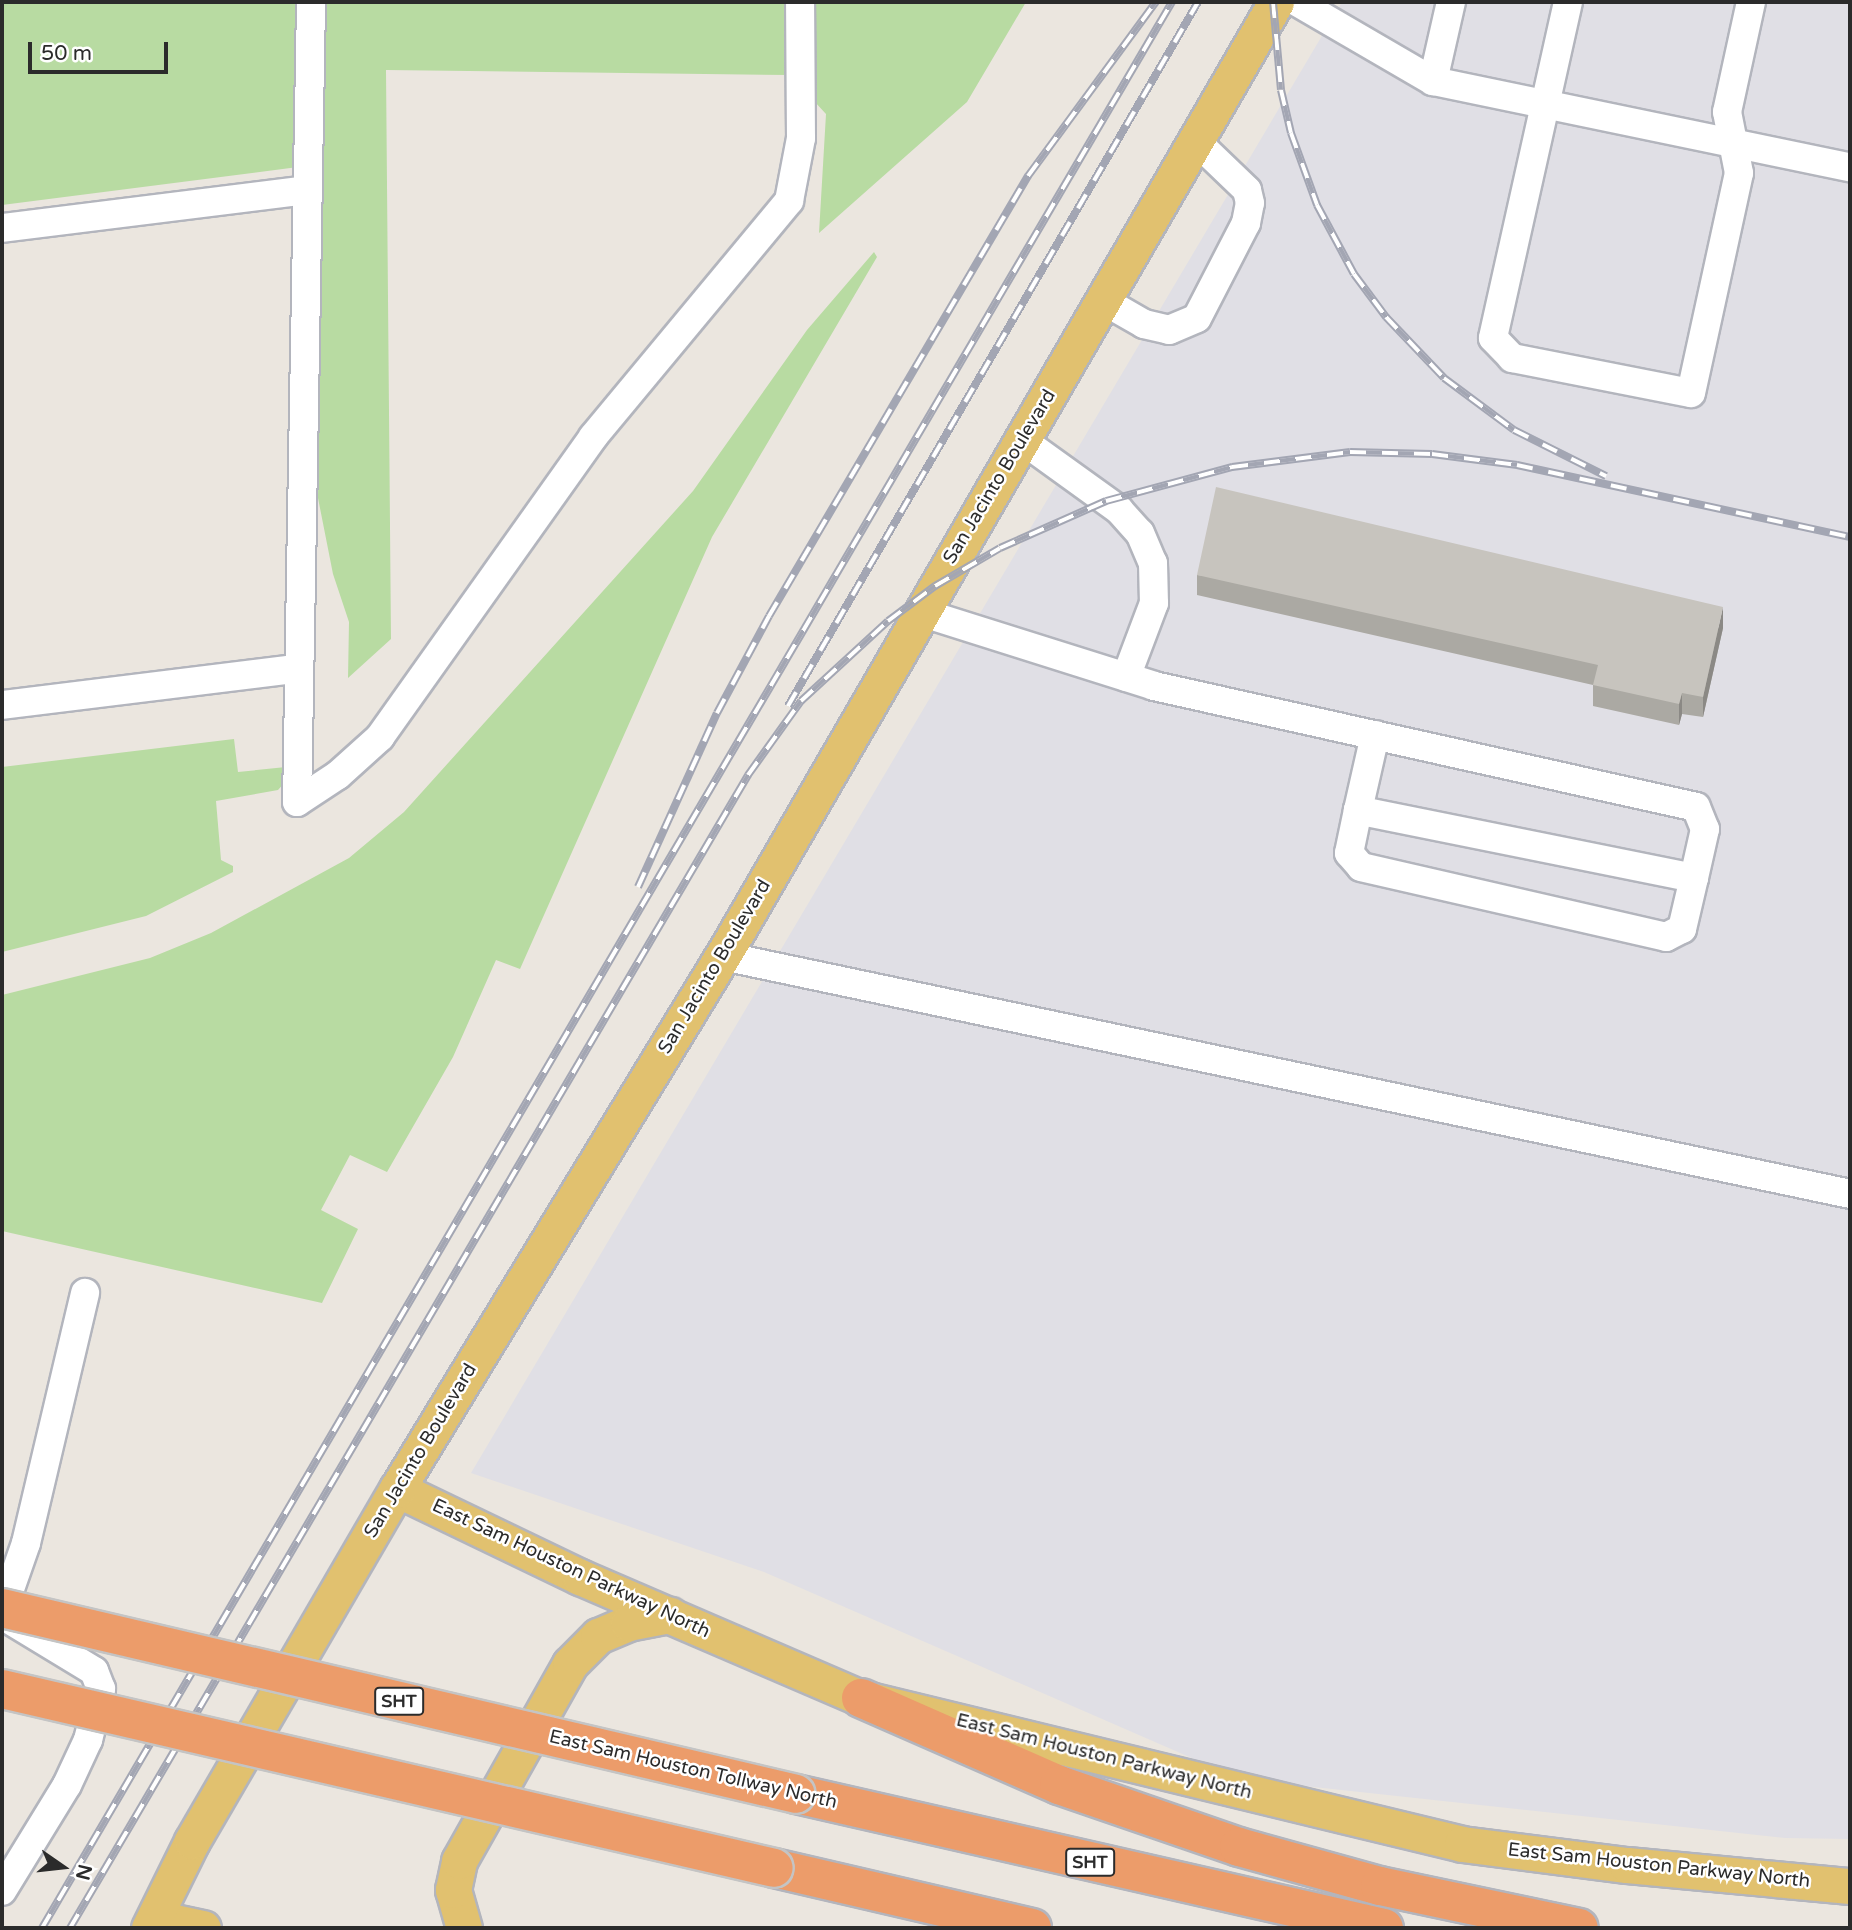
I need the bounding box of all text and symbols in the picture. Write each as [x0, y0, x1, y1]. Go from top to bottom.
scale bar [32, 28, 172, 72]
text: 50 m [41, 41, 92, 66]
street label: San Jacinto Boulevard [939, 386, 1061, 568]
street label: San Jacinto Boulevard [654, 876, 776, 1058]
street label: San Jacinto Boulevard [360, 1360, 482, 1542]
street label: East Sam Houston Parkway North [428, 1494, 714, 1644]
road number: SHT [373, 1686, 425, 1716]
street label: East Sam Houston Parkway North [954, 1709, 1254, 1805]
street label: East Sam Houston Tollway North [547, 1726, 839, 1814]
north arrow [28, 1832, 98, 1902]
street label: East Sam Houston Parkway North [1507, 1839, 1811, 1893]
road number: SHT [1064, 1848, 1116, 1876]
text: N [71, 1862, 96, 1882]

